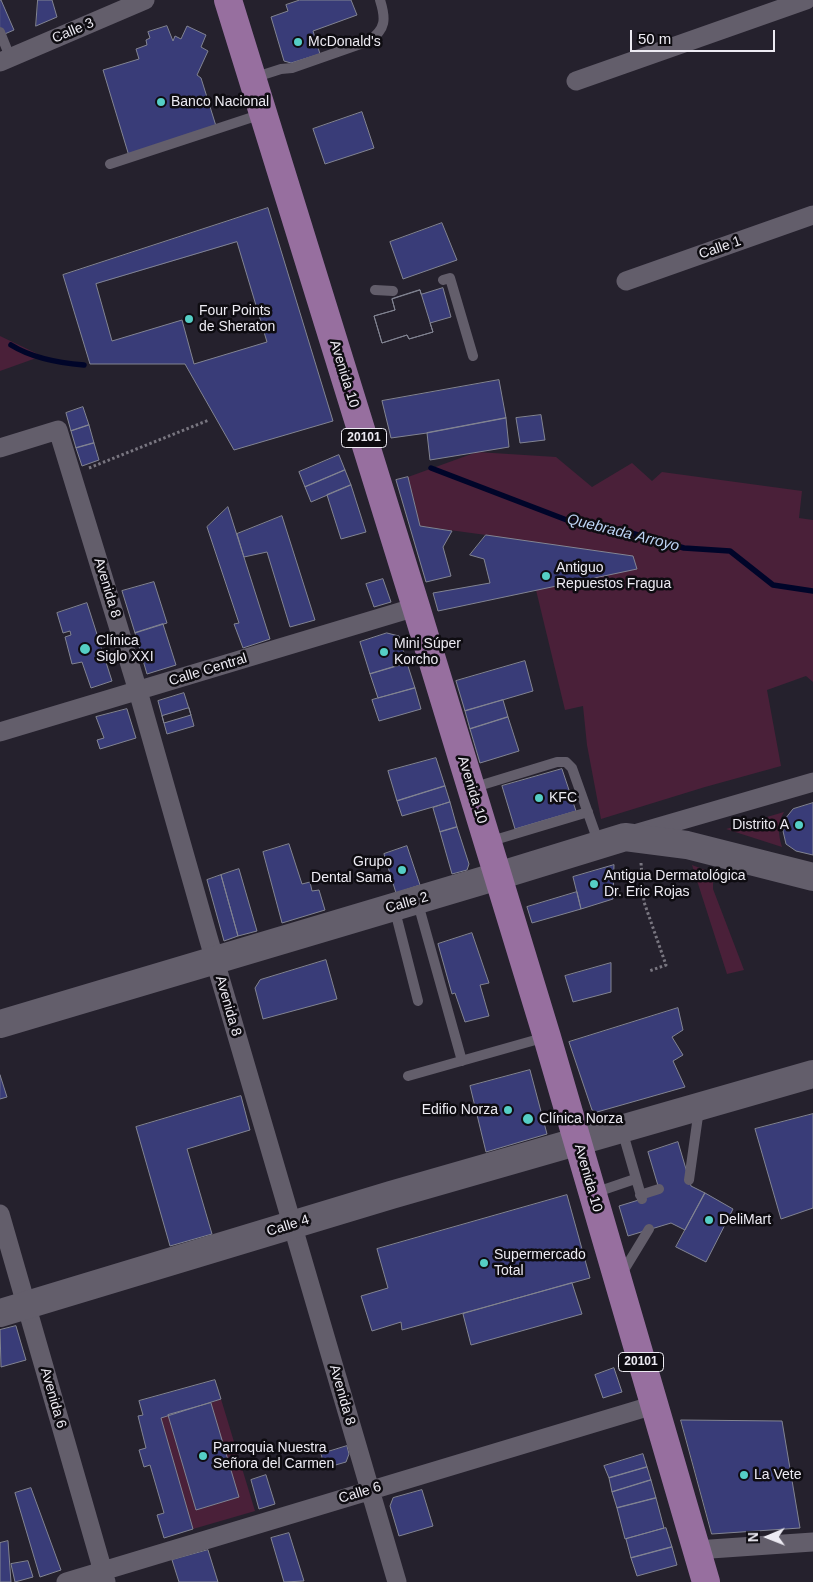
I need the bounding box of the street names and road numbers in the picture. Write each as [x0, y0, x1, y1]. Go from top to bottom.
street label: Calle 3 [50, 15, 96, 47]
street label: Calle 1 [697, 233, 743, 263]
street label: Avenida 10 [326, 338, 362, 410]
road number: 20101 [342, 428, 386, 448]
street label: Avenida 8 [90, 556, 124, 620]
street label: Calle Central [167, 650, 249, 690]
street label: Avenida 10 [454, 754, 490, 826]
street label: Calle 2 [384, 889, 430, 917]
street label: Avenida 8 [211, 974, 245, 1038]
street label: Avenida 10 [570, 1142, 606, 1214]
street label: Calle 4 [265, 1212, 311, 1240]
road number: 20101 [618, 1352, 664, 1371]
street label: Avenida 8 [325, 1363, 359, 1427]
street label: Avenida 6 [36, 1366, 70, 1430]
street label: Calle 6 [337, 1479, 383, 1507]

